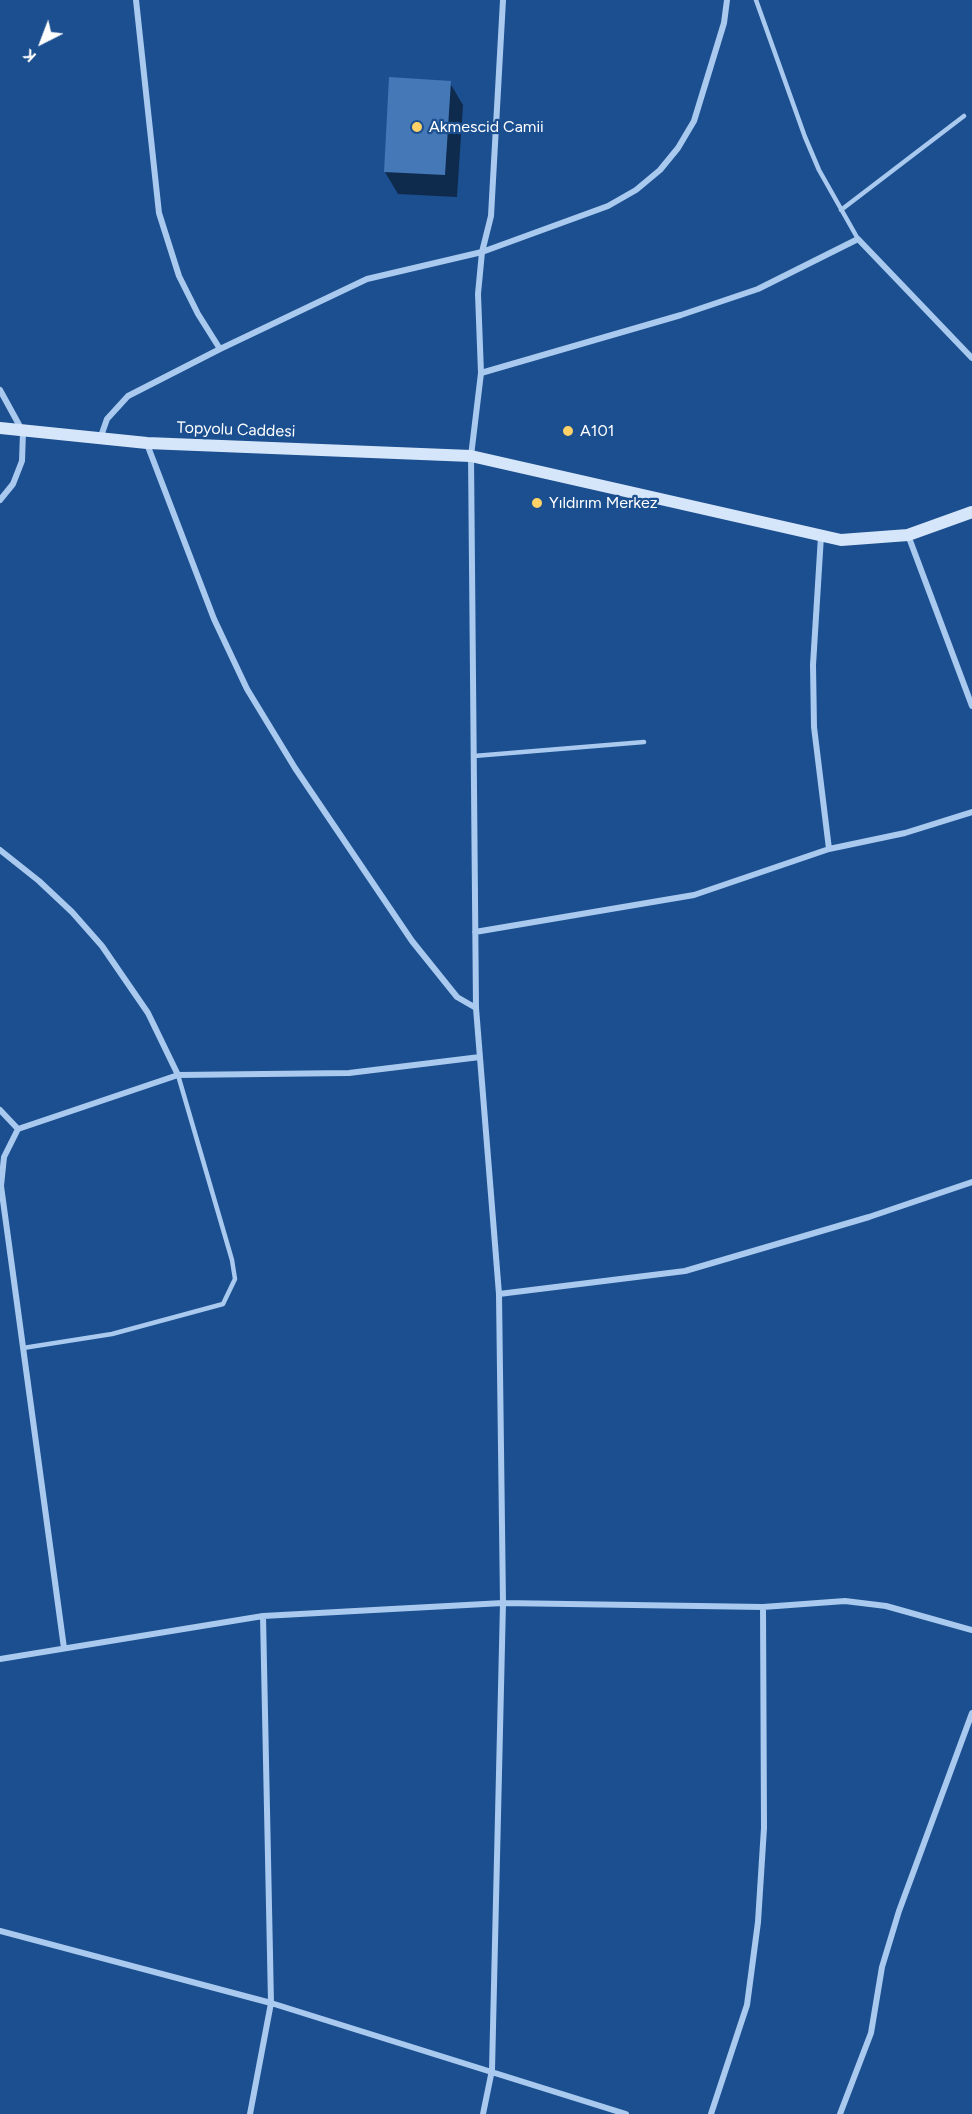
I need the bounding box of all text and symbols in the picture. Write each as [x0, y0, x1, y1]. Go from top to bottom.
north arrow [12, 12, 72, 72]
text: K [19, 45, 40, 66]
place label: Akmescid Camii [429, 117, 544, 137]
marker: Akmescid Camii [410, 120, 424, 134]
street label: Topyolu Caddesi [176, 418, 296, 442]
place label: A101 [580, 421, 614, 441]
marker: A101 [561, 424, 575, 438]
place label: Yıldırım Merkez [549, 493, 658, 513]
marker: Yıldırım Merkez [530, 496, 544, 510]

